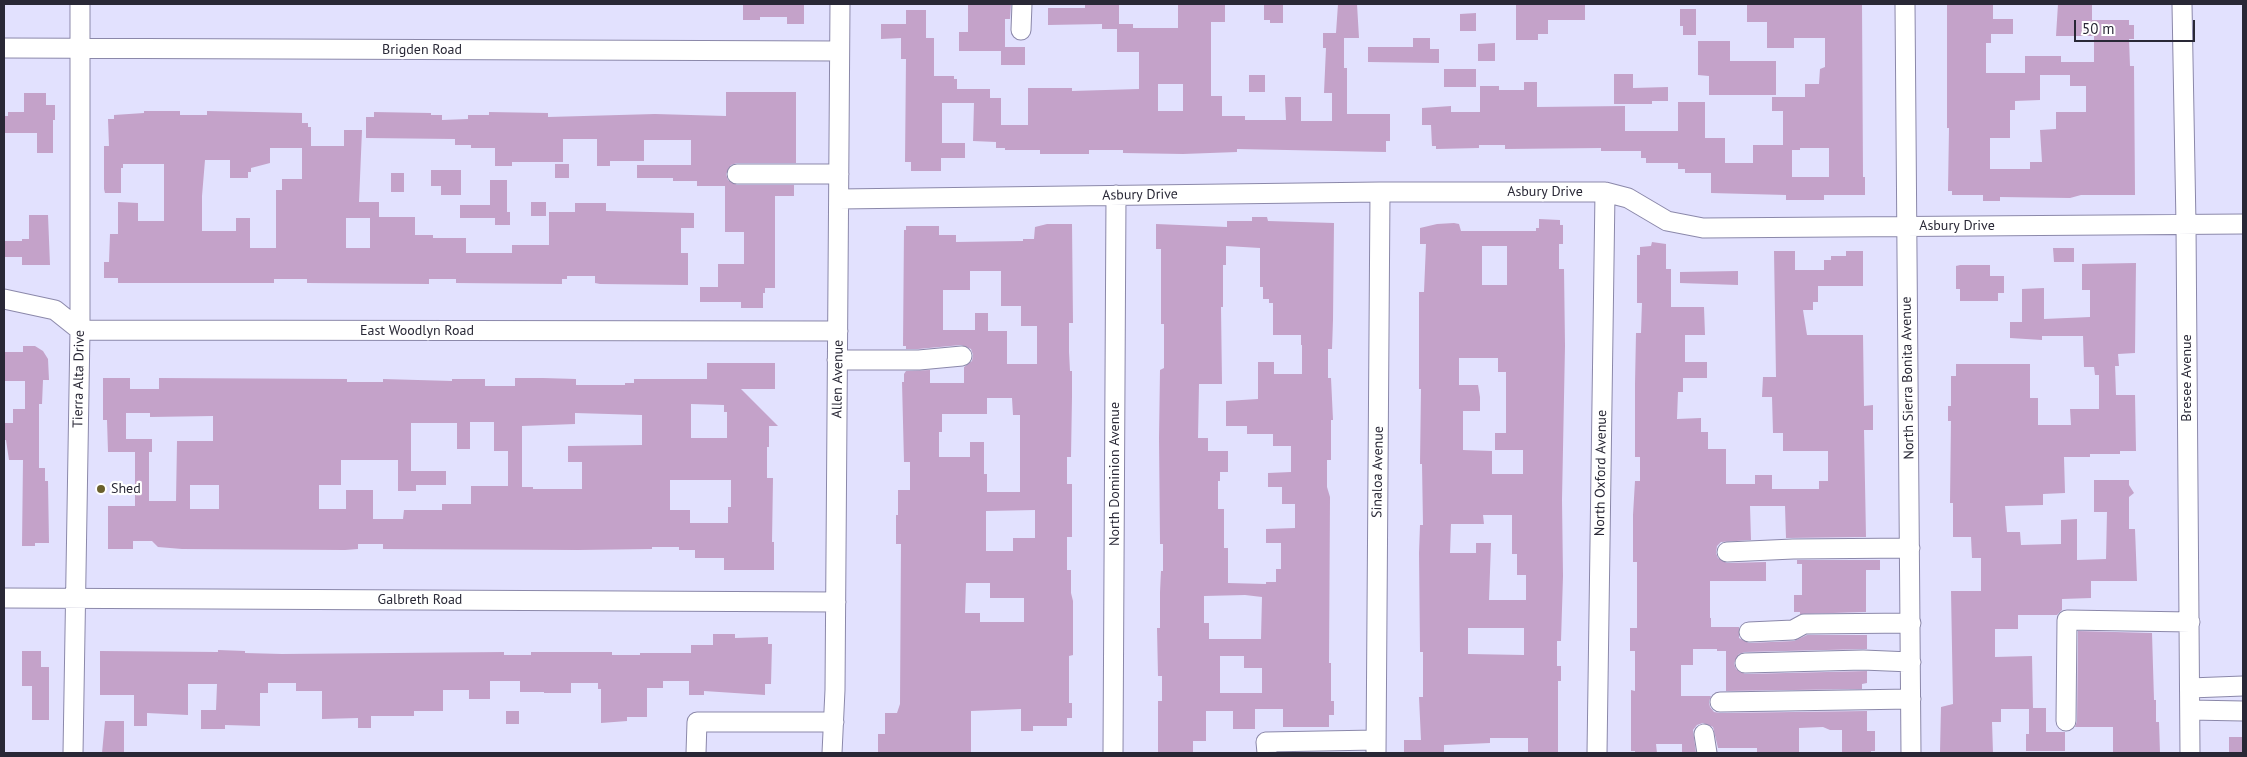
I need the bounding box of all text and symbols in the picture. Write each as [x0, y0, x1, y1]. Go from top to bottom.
scale bar [2077, 10, 2198, 42]
text: 50 m [2082, 19, 2115, 38]
street label: Brigden Road [382, 42, 462, 58]
street label: Asbury Drive [1507, 184, 1583, 200]
street label: Asbury Drive [1102, 186, 1178, 204]
street label: Asbury Drive [1919, 218, 1995, 234]
street label: North Sierra Bonita Avenue [1898, 296, 1918, 460]
street label: East Woodlyn Road [360, 323, 474, 339]
street label: Tierra Alta Drive [70, 330, 88, 428]
street label: Bresee Avenue [2179, 334, 2195, 422]
street label: Allen Avenue [829, 340, 847, 418]
street label: North Dominion Avenue [1107, 402, 1123, 546]
street label: North Oxford Avenue [1592, 410, 1610, 536]
street label: Sinaloa Avenue [1369, 426, 1387, 518]
place label: Shed [111, 481, 141, 497]
marker: Shed [95, 483, 107, 495]
street label: Galbreth Road [378, 592, 462, 608]

